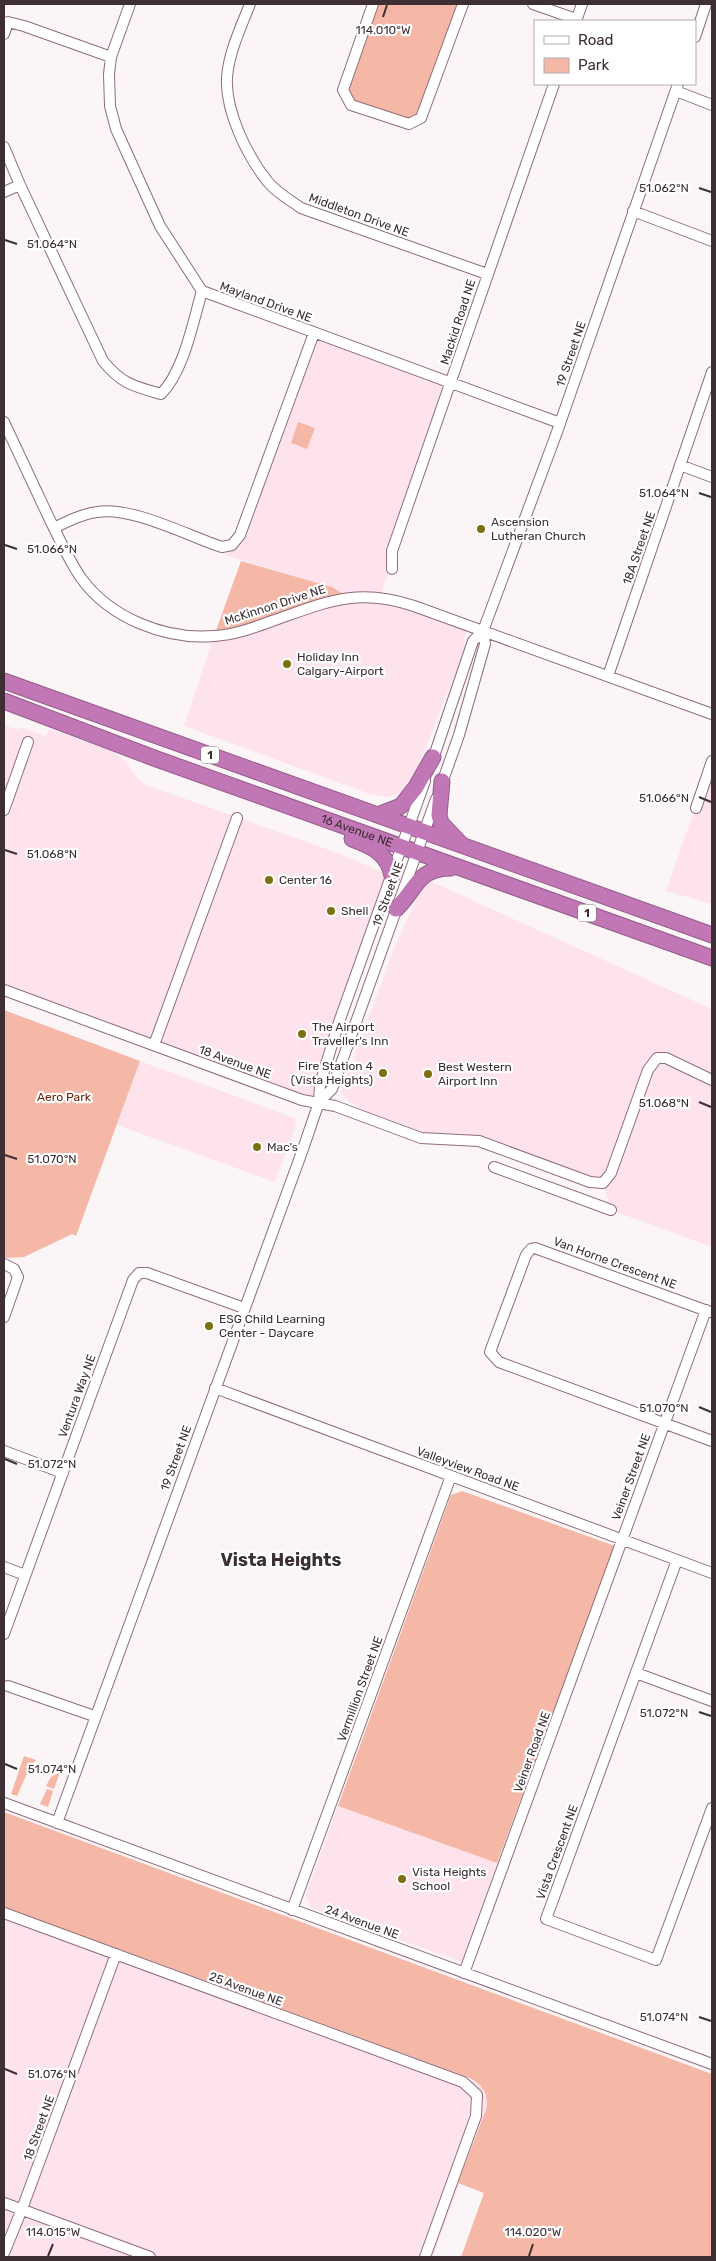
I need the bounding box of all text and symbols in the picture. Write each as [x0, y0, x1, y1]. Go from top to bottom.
legend [534, 20, 696, 85]
text: 114.010°W [355, 23, 411, 37]
text: Road [578, 31, 614, 49]
text: Park [578, 56, 609, 74]
text: 51.062°N [639, 181, 689, 195]
street label: Middleton Drive NE [307, 190, 411, 240]
text: 51.064°N [27, 237, 77, 251]
street label: Mackid Road NE [438, 278, 478, 366]
street label: Mayland Drive NE [218, 279, 314, 325]
street label: 19 Street NE [553, 319, 589, 389]
text: 51.064°N [639, 486, 689, 500]
street label: 18A Street NE [620, 509, 658, 587]
place label: Ascension Lutheran Church [491, 515, 586, 543]
marker: Ascension Lutheran Church [475, 523, 487, 535]
text: 51.066°N [27, 542, 77, 556]
street label: McKinnon Drive NE [223, 582, 327, 628]
place label: Holiday Inn Calgary-Airport [297, 650, 384, 678]
marker: Holiday Inn Calgary-Airport [281, 658, 293, 670]
road number: 1 [201, 746, 219, 764]
text: 51.066°N [639, 791, 689, 805]
street label: 16 Avenue NE [319, 811, 395, 850]
text: 51.068°N [27, 847, 77, 861]
street label: 19 Street NE [370, 859, 406, 929]
place label: Center 16 [279, 873, 332, 887]
marker: Center 16 [263, 874, 275, 886]
place label: Shell [341, 904, 368, 918]
road number: 1 [578, 904, 596, 921]
marker: Shell [325, 905, 337, 917]
place label: The Airport Traveller's Inn [312, 1020, 388, 1048]
marker: The Airport Traveller's Inn [296, 1028, 308, 1040]
street label: 18 Avenue NE [197, 1042, 273, 1082]
place label: Fire Station 4 (Vista Heights) [291, 1059, 374, 1087]
place label: Best Western Airport Inn [438, 1060, 512, 1088]
marker: Fire Station 4 (Vista Heights) [377, 1067, 389, 1079]
marker: Best Western Airport Inn [422, 1068, 434, 1080]
park label: Aero Park [37, 1090, 92, 1104]
text: 51.068°N [639, 1096, 689, 1110]
place label: Mac's [267, 1140, 298, 1154]
marker: Mac's [251, 1141, 263, 1153]
text: 51.070°N [27, 1152, 77, 1166]
street label: Van Horne Crescent NE [552, 1234, 678, 1292]
place label: ESG Child Learning Center - Daycare [219, 1312, 325, 1340]
marker: ESG Child Learning Center - Daycare [203, 1320, 215, 1332]
street label: Ventura Way NE [55, 1352, 99, 1440]
text: 51.070°N [639, 1401, 689, 1415]
street label: 19 Street NE [158, 1423, 194, 1493]
street label: Veiner Street NE [609, 1432, 653, 1522]
street label: Valleyview Road NE [415, 1444, 521, 1494]
text: 51.072°N [28, 1457, 76, 1471]
district label: Vista Heights [221, 1549, 341, 1571]
street label: Vermillion Street NE [334, 1634, 386, 1744]
text: 51.072°N [640, 1706, 688, 1720]
street label: Veiner Road NE [511, 1710, 553, 1794]
text: 51.074°N [28, 1762, 76, 1776]
street label: Vista Crescent NE [533, 1803, 581, 1901]
place label: Vista Heights School [412, 1865, 486, 1893]
marker: Vista Heights School [396, 1873, 408, 1885]
street label: 24 Avenue NE [323, 1902, 401, 1942]
street label: 25 Avenue NE [207, 1969, 285, 2009]
text: 51.074°N [640, 2010, 688, 2024]
text: 51.076°N [28, 2067, 76, 2081]
street label: 18 Street NE [21, 2093, 57, 2163]
text: 114.015°W [26, 2225, 81, 2239]
text: 114.020°W [505, 2225, 562, 2239]

